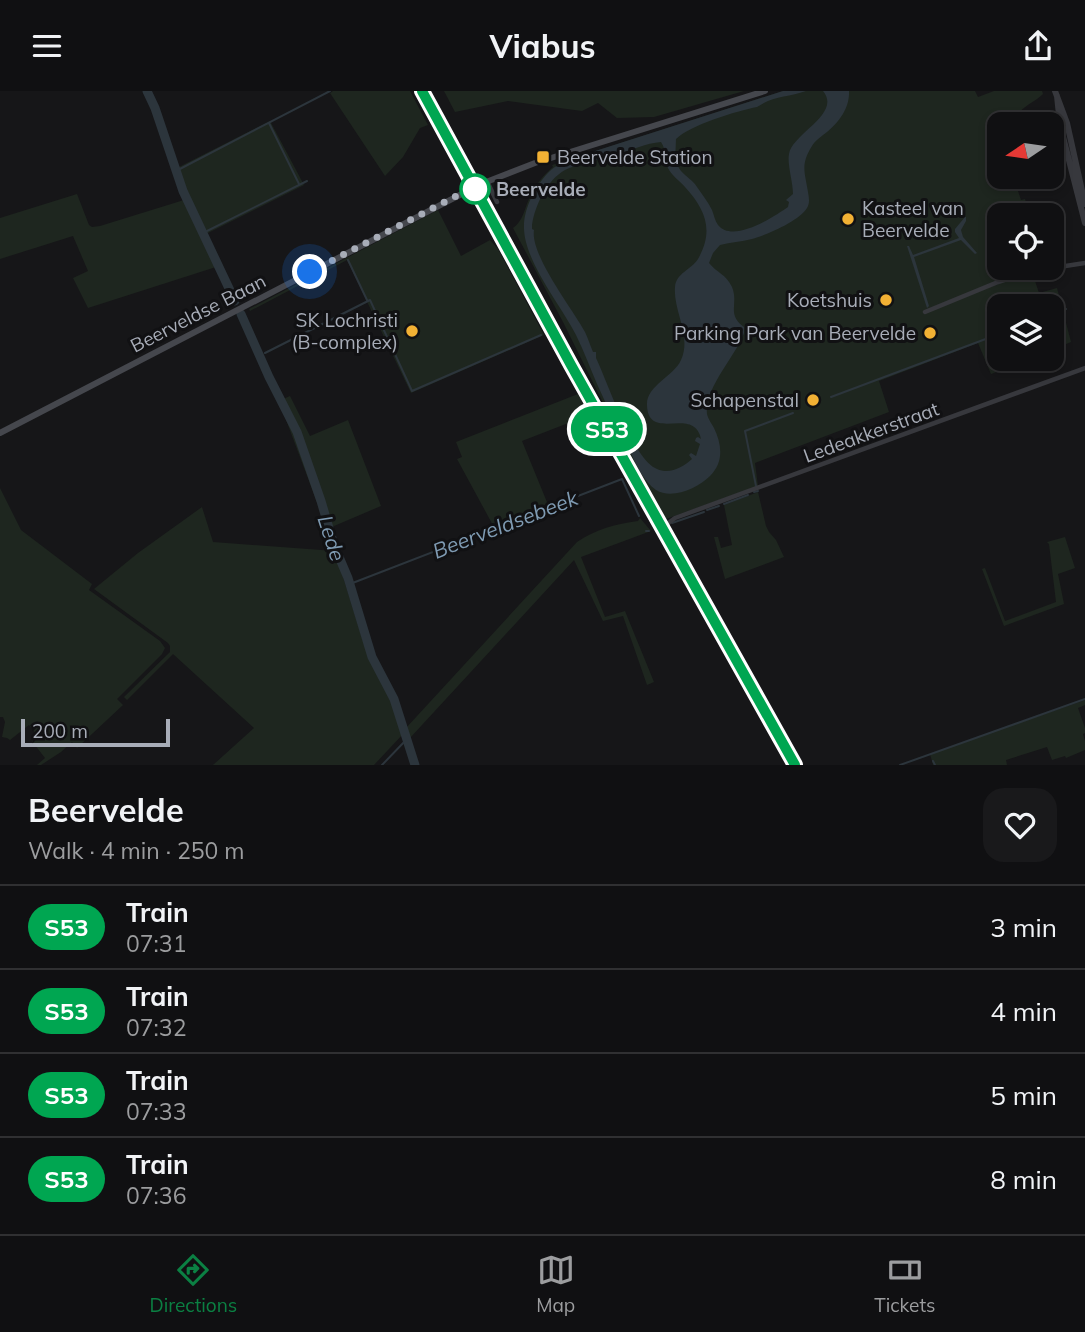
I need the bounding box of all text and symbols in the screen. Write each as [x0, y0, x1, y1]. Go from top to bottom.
text: Viabus [489, 26, 596, 66]
icon: menu [28, 27, 66, 65]
icon: share [1019, 27, 1057, 65]
north arrow [987, 112, 1064, 189]
map controls [987, 112, 1064, 371]
place label: Beervelde Station [557, 145, 713, 169]
marker: Beervelde Station [535, 149, 551, 165]
marker: Beervelde [460, 174, 490, 204]
place label: Beervelde [496, 177, 586, 201]
place label: Kasteel van Beervelde [862, 196, 964, 242]
button: locate [987, 203, 1064, 280]
marker: Kasteel van Beervelde [840, 211, 856, 227]
your location [292, 254, 327, 289]
street label: Beerveldse Baan [126, 269, 270, 357]
place label: Koetshuis [787, 288, 872, 312]
marker: Koetshuis [878, 292, 894, 308]
button: layers [987, 294, 1064, 371]
place label: SK Lochristi (B-complex) [291, 308, 398, 354]
place label: Parking Park van Beervelde [674, 321, 916, 345]
marker: SK Lochristi (B-complex) [404, 323, 420, 339]
marker: Parking Park van Beervelde [922, 325, 938, 341]
place label: Schapenstal [690, 388, 799, 412]
marker: Schapenstal [805, 392, 821, 408]
street label: Ledeakkerstraat [800, 396, 942, 468]
line badge: S53 [567, 406, 647, 452]
text: S53 [585, 414, 629, 444]
water label: Beerveldsebeek [429, 484, 582, 564]
water label: Lede [312, 512, 352, 564]
scale bar [21, 716, 170, 748]
text: 200 m [32, 719, 88, 743]
button: heart [983, 788, 1057, 862]
text: Beervelde [28, 789, 184, 830]
text: Walk · 4 min · 250 m [28, 836, 245, 865]
text: Train [126, 896, 189, 929]
text: 3 min [990, 911, 1057, 944]
text: S53 [44, 912, 89, 942]
text: 07:31 [126, 929, 186, 958]
text: Train [126, 980, 189, 1013]
text: 4 min [990, 995, 1057, 1028]
text: S53 [44, 996, 89, 1026]
text: 07:32 [126, 1013, 186, 1042]
text: Train [126, 1064, 189, 1097]
text: 5 min [990, 1079, 1057, 1112]
text: S53 [44, 1080, 89, 1110]
text: 07:33 [126, 1097, 186, 1126]
text: Train [126, 1148, 189, 1181]
text: 8 min [990, 1163, 1057, 1196]
text: S53 [44, 1164, 89, 1194]
text: 07:36 [126, 1181, 186, 1210]
tab: Directions [149, 1251, 237, 1317]
tab: Map [536, 1251, 575, 1317]
tab: Tickets [874, 1251, 936, 1317]

